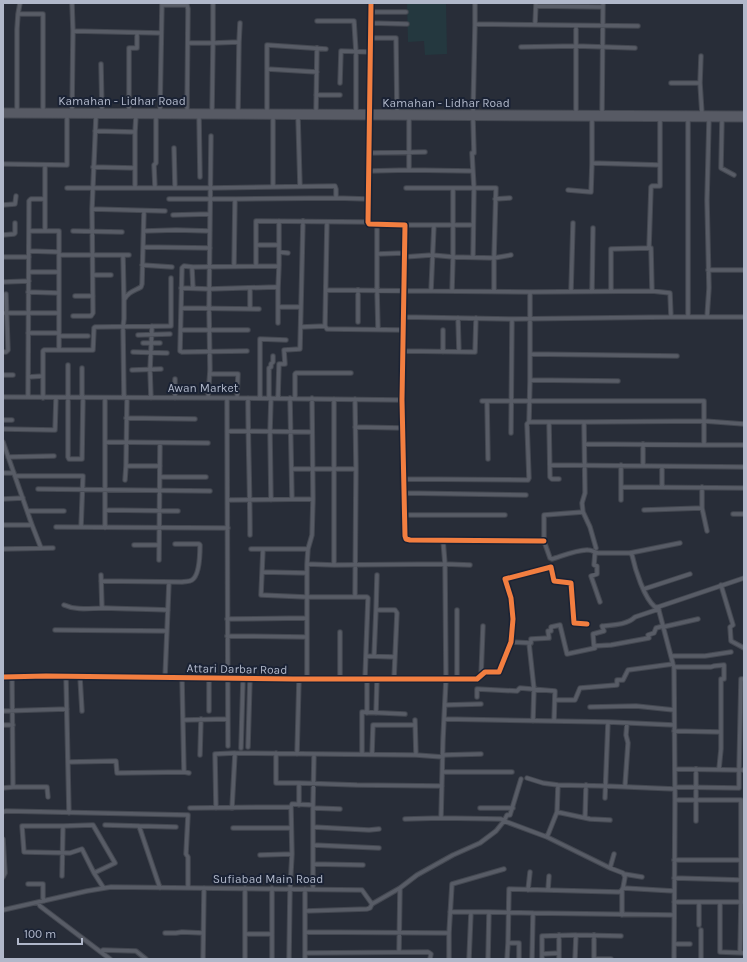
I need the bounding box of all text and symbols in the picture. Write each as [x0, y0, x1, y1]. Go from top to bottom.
street label: Kamahan - Lidhar Road [58, 94, 186, 108]
street label: Kamahan - Lidhar Road [382, 96, 510, 110]
street label: Awan Market [168, 381, 239, 395]
street label: Attari Darbar Road [187, 661, 287, 677]
street label: Sufiabad Main Road [213, 872, 323, 886]
scale bar [18, 920, 82, 946]
text: 100 m [24, 927, 56, 941]

